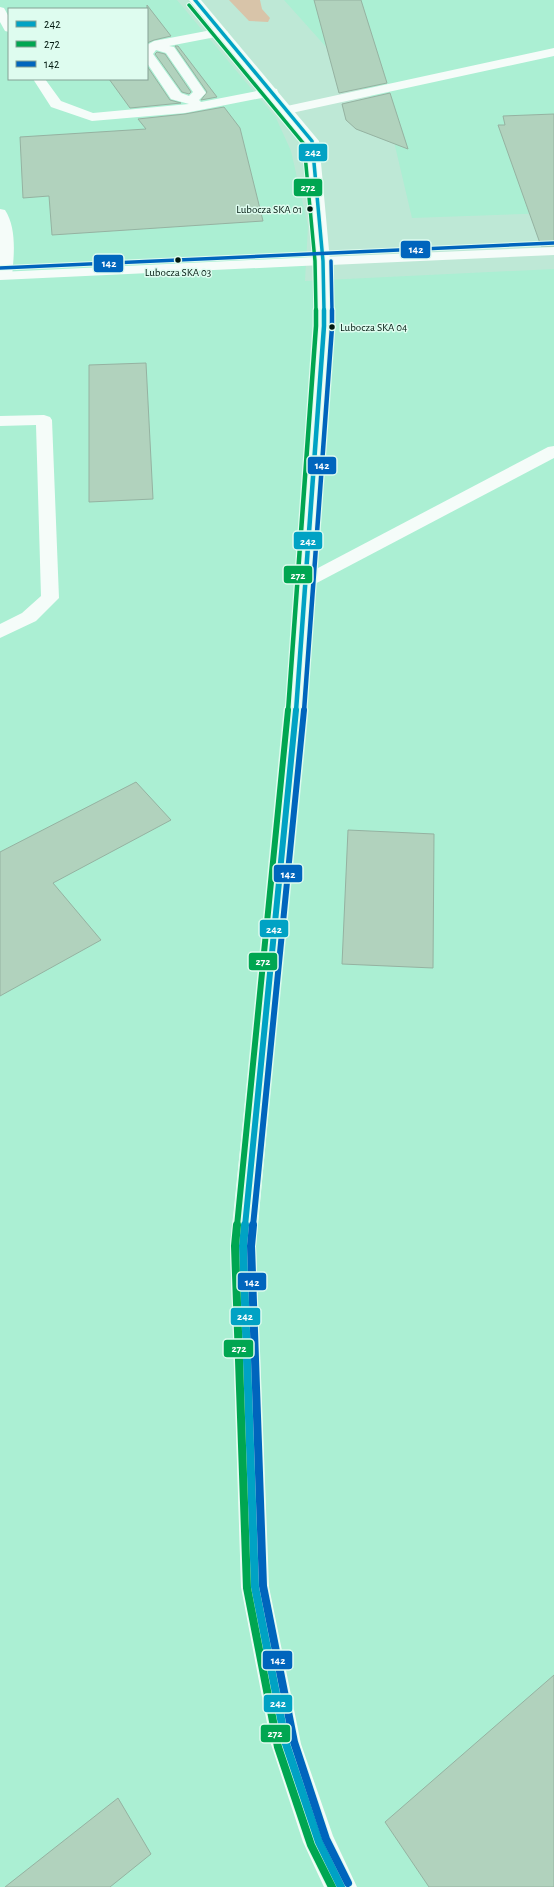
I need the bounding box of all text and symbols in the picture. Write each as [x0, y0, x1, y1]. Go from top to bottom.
legend [8, 8, 148, 80]
text: 242 [44, 18, 61, 30]
text: 272 [44, 38, 60, 50]
text: 142 [44, 58, 60, 70]
line badge: 242 [298, 143, 328, 162]
text: 242 [305, 147, 321, 158]
line badge: 272 [293, 178, 323, 197]
text: 272 [300, 182, 316, 193]
place label: Lubocza SKA 01 [236, 204, 302, 215]
marker: Lubocza SKA 01 [305, 204, 315, 214]
line badge: 142 [400, 240, 431, 259]
text: 142 [409, 244, 423, 255]
line badge: 142 [93, 254, 124, 273]
marker: Lubocza SKA 03 [173, 255, 183, 265]
text: 142 [102, 258, 116, 269]
place label: Lubocza SKA 03 [145, 267, 212, 278]
marker: Lubocza SKA 04 [327, 322, 337, 332]
place label: Lubocza SKA 04 [340, 322, 407, 333]
line badge: 142 [307, 456, 337, 475]
text: 142 [315, 460, 329, 471]
line badge: 242 [293, 531, 323, 550]
text: 242 [300, 536, 316, 547]
line badge: 272 [283, 565, 313, 584]
text: 272 [290, 570, 306, 581]
line badge: 142 [273, 864, 303, 883]
text: 142 [281, 869, 295, 880]
line badge: 242 [259, 919, 289, 938]
text: 242 [266, 924, 282, 935]
line badge: 272 [248, 952, 278, 971]
text: 272 [255, 956, 271, 967]
line badge: 142 [237, 1272, 267, 1291]
text: 142 [245, 1277, 259, 1288]
line badge: 242 [230, 1307, 261, 1326]
text: 242 [237, 1311, 253, 1322]
line badge: 272 [223, 1339, 254, 1358]
text: 272 [231, 1343, 247, 1354]
line badge: 142 [262, 1650, 293, 1670]
text: 142 [271, 1655, 285, 1666]
line badge: 242 [263, 1694, 293, 1713]
text: 242 [270, 1698, 286, 1709]
line badge: 272 [260, 1724, 291, 1743]
text: 272 [267, 1728, 283, 1739]

